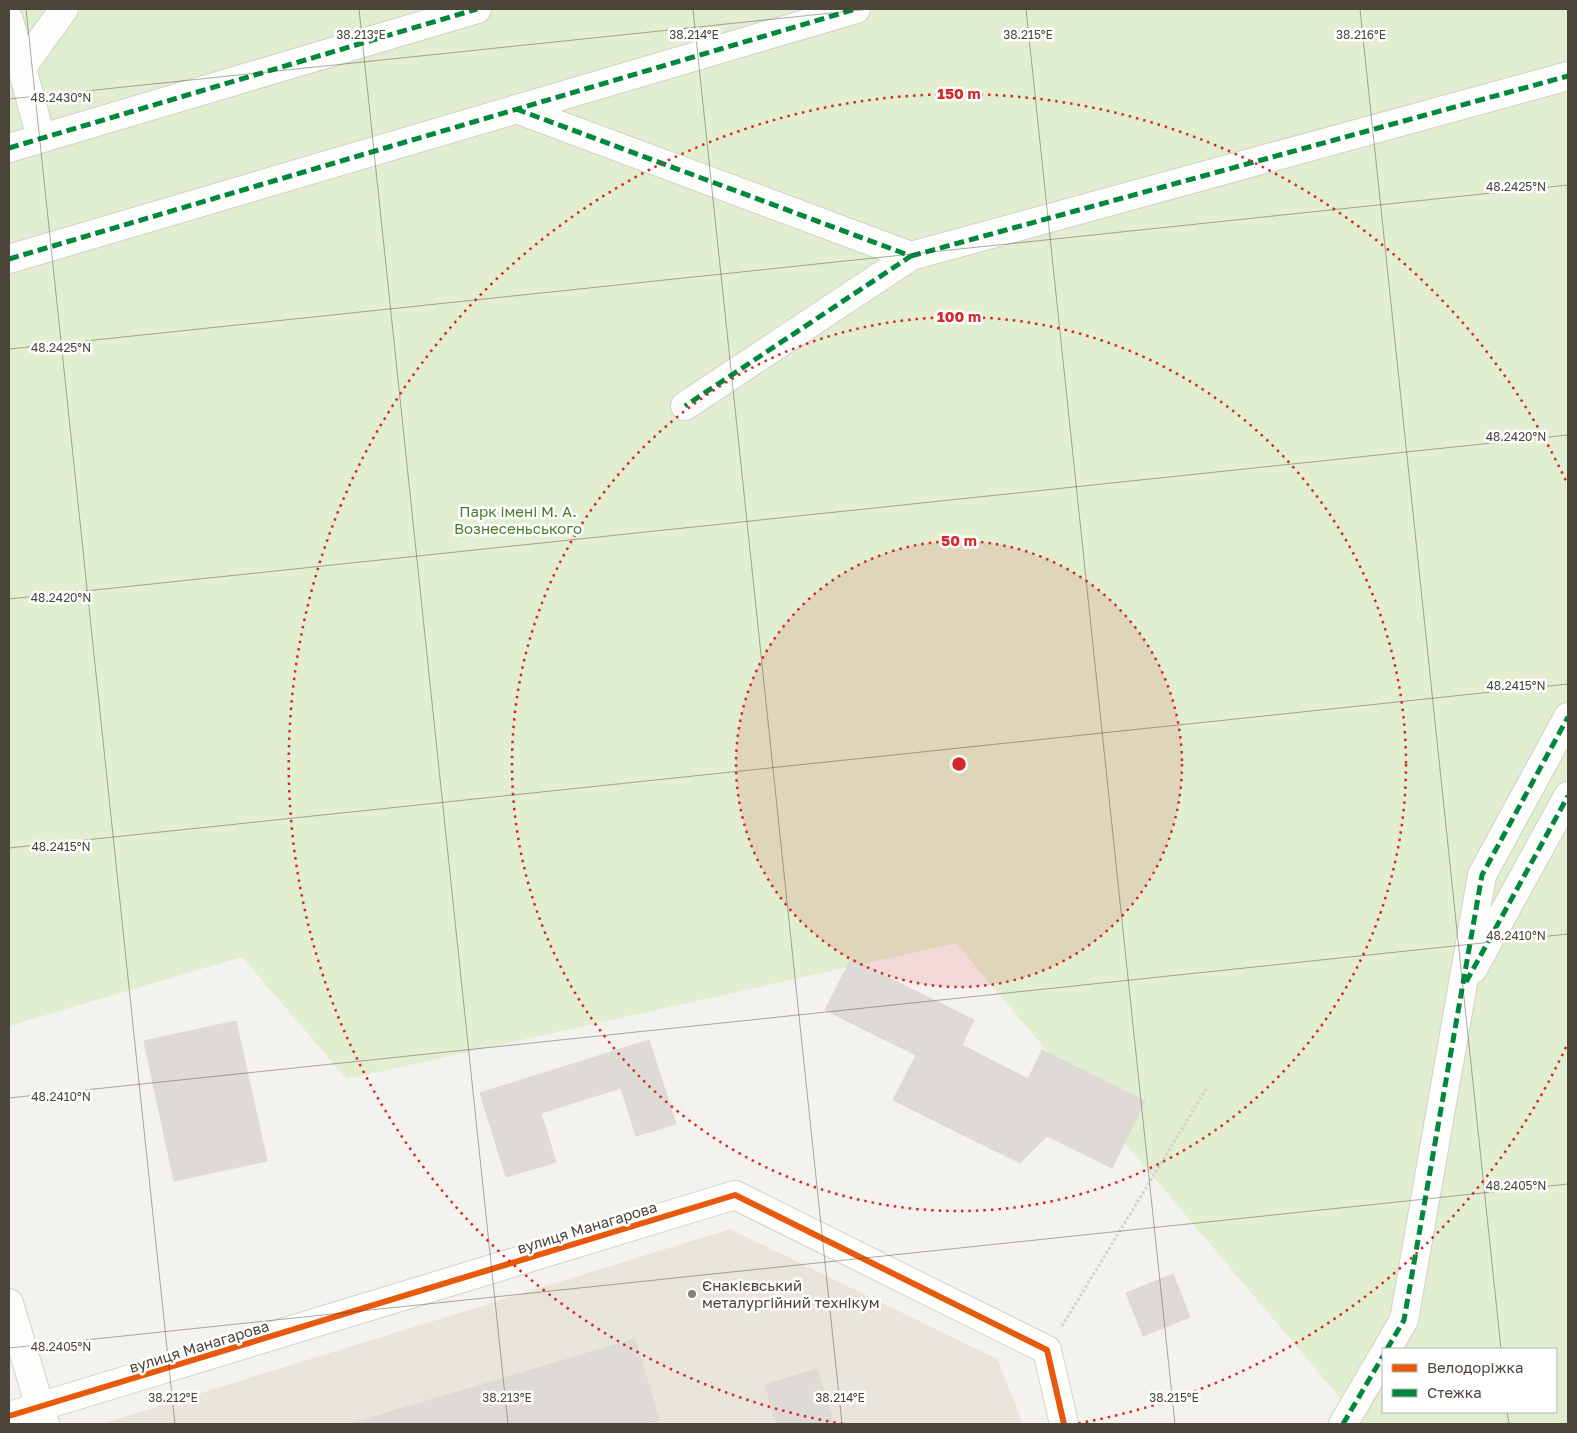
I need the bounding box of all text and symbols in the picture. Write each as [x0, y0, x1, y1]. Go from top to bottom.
text: 38.213°E [336, 27, 386, 42]
text: 38.214°E [669, 27, 719, 42]
text: 38.215°E [1003, 27, 1053, 42]
text: 38.216°E [1336, 27, 1386, 42]
text: 150 m [937, 84, 981, 102]
text: 48.2430°N [31, 90, 91, 105]
text: 48.2425°N [1486, 179, 1546, 194]
text: 100 m [937, 307, 981, 325]
text: 48.2425°N [31, 340, 91, 355]
text: 48.2420°N [1486, 429, 1546, 444]
park label: Парк імені М. А. Вознесеньського [454, 502, 582, 537]
text: 50 m [941, 531, 977, 549]
text: 48.2420°N [31, 590, 91, 605]
text: 48.2415°N [1486, 678, 1546, 693]
centre of rings [950, 755, 968, 773]
text: 48.2415°N [31, 839, 91, 854]
text: 48.2410°N [1486, 928, 1546, 943]
text: 48.2410°N [31, 1089, 91, 1104]
text: 48.2405°N [1486, 1178, 1546, 1193]
street label: вулиця Манагарова [515, 1197, 659, 1257]
place label: Єнакієвський металургійний технікум [702, 1276, 880, 1311]
marker: Єнакієвський металургійний технікум [686, 1288, 698, 1300]
street label: вулиця Манагарова [127, 1316, 271, 1376]
text: 48.2405°N [31, 1339, 91, 1354]
legend [1382, 1348, 1557, 1413]
text: Велодоріжка [1427, 1358, 1524, 1376]
text: Стежка [1427, 1383, 1482, 1401]
text: 38.212°E [148, 1390, 198, 1405]
text: 38.213°E [482, 1390, 532, 1405]
text: 38.214°E [815, 1390, 865, 1405]
text: 38.215°E [1149, 1390, 1199, 1405]

